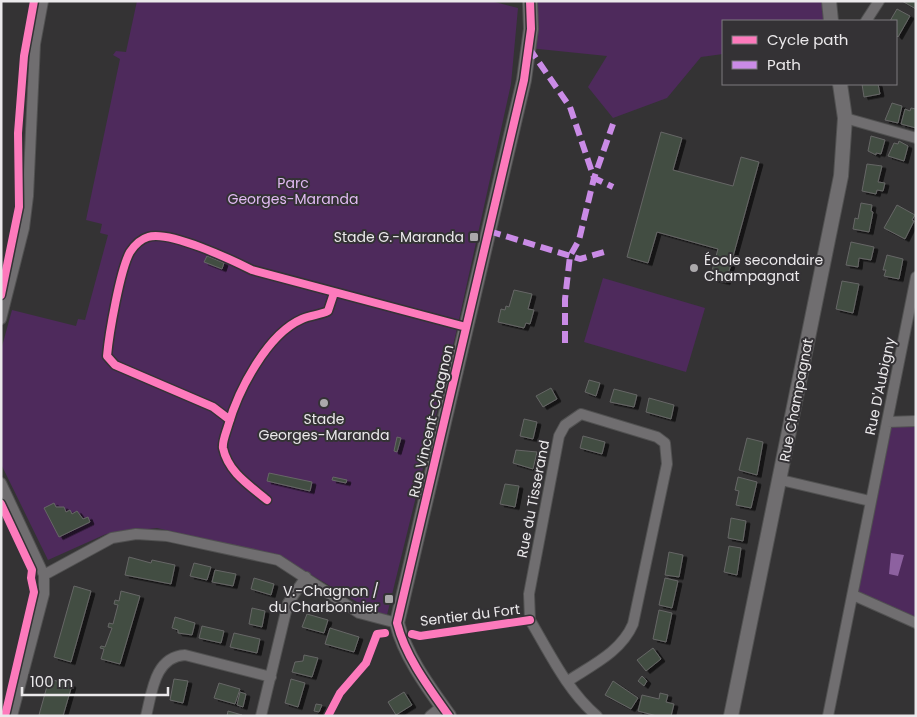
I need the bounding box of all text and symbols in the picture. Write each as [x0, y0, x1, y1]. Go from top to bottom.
legend [722, 20, 897, 85]
text: Cycle path [767, 29, 848, 50]
text: Path [767, 54, 801, 75]
park label: Parc Georges-Maranda [227, 173, 359, 209]
place label: Stade G.-Maranda [334, 227, 464, 247]
marker: Stade G.-Maranda [468, 231, 480, 243]
place label: École secondaire Champagnat [704, 250, 824, 286]
marker: École secondaire Champagnat [688, 262, 700, 274]
street label: Rue D'Aubigny [860, 335, 900, 437]
street label: Rue Champagnat [774, 337, 818, 463]
street label: Rue Vincent-Chagnon [404, 343, 458, 499]
marker: Stade Georges-Maranda [318, 397, 330, 409]
place label: Stade Georges-Maranda [258, 409, 390, 445]
street label: Rue du Tisserand [512, 438, 554, 560]
place label: V.-Chagnon / du Charbonnier [269, 581, 379, 617]
marker: V.-Chagnon / du Charbonnier [383, 593, 395, 605]
street label: Sentier du Fort [419, 599, 521, 631]
scale bar [22, 664, 169, 696]
text: 100 m [30, 671, 73, 692]

